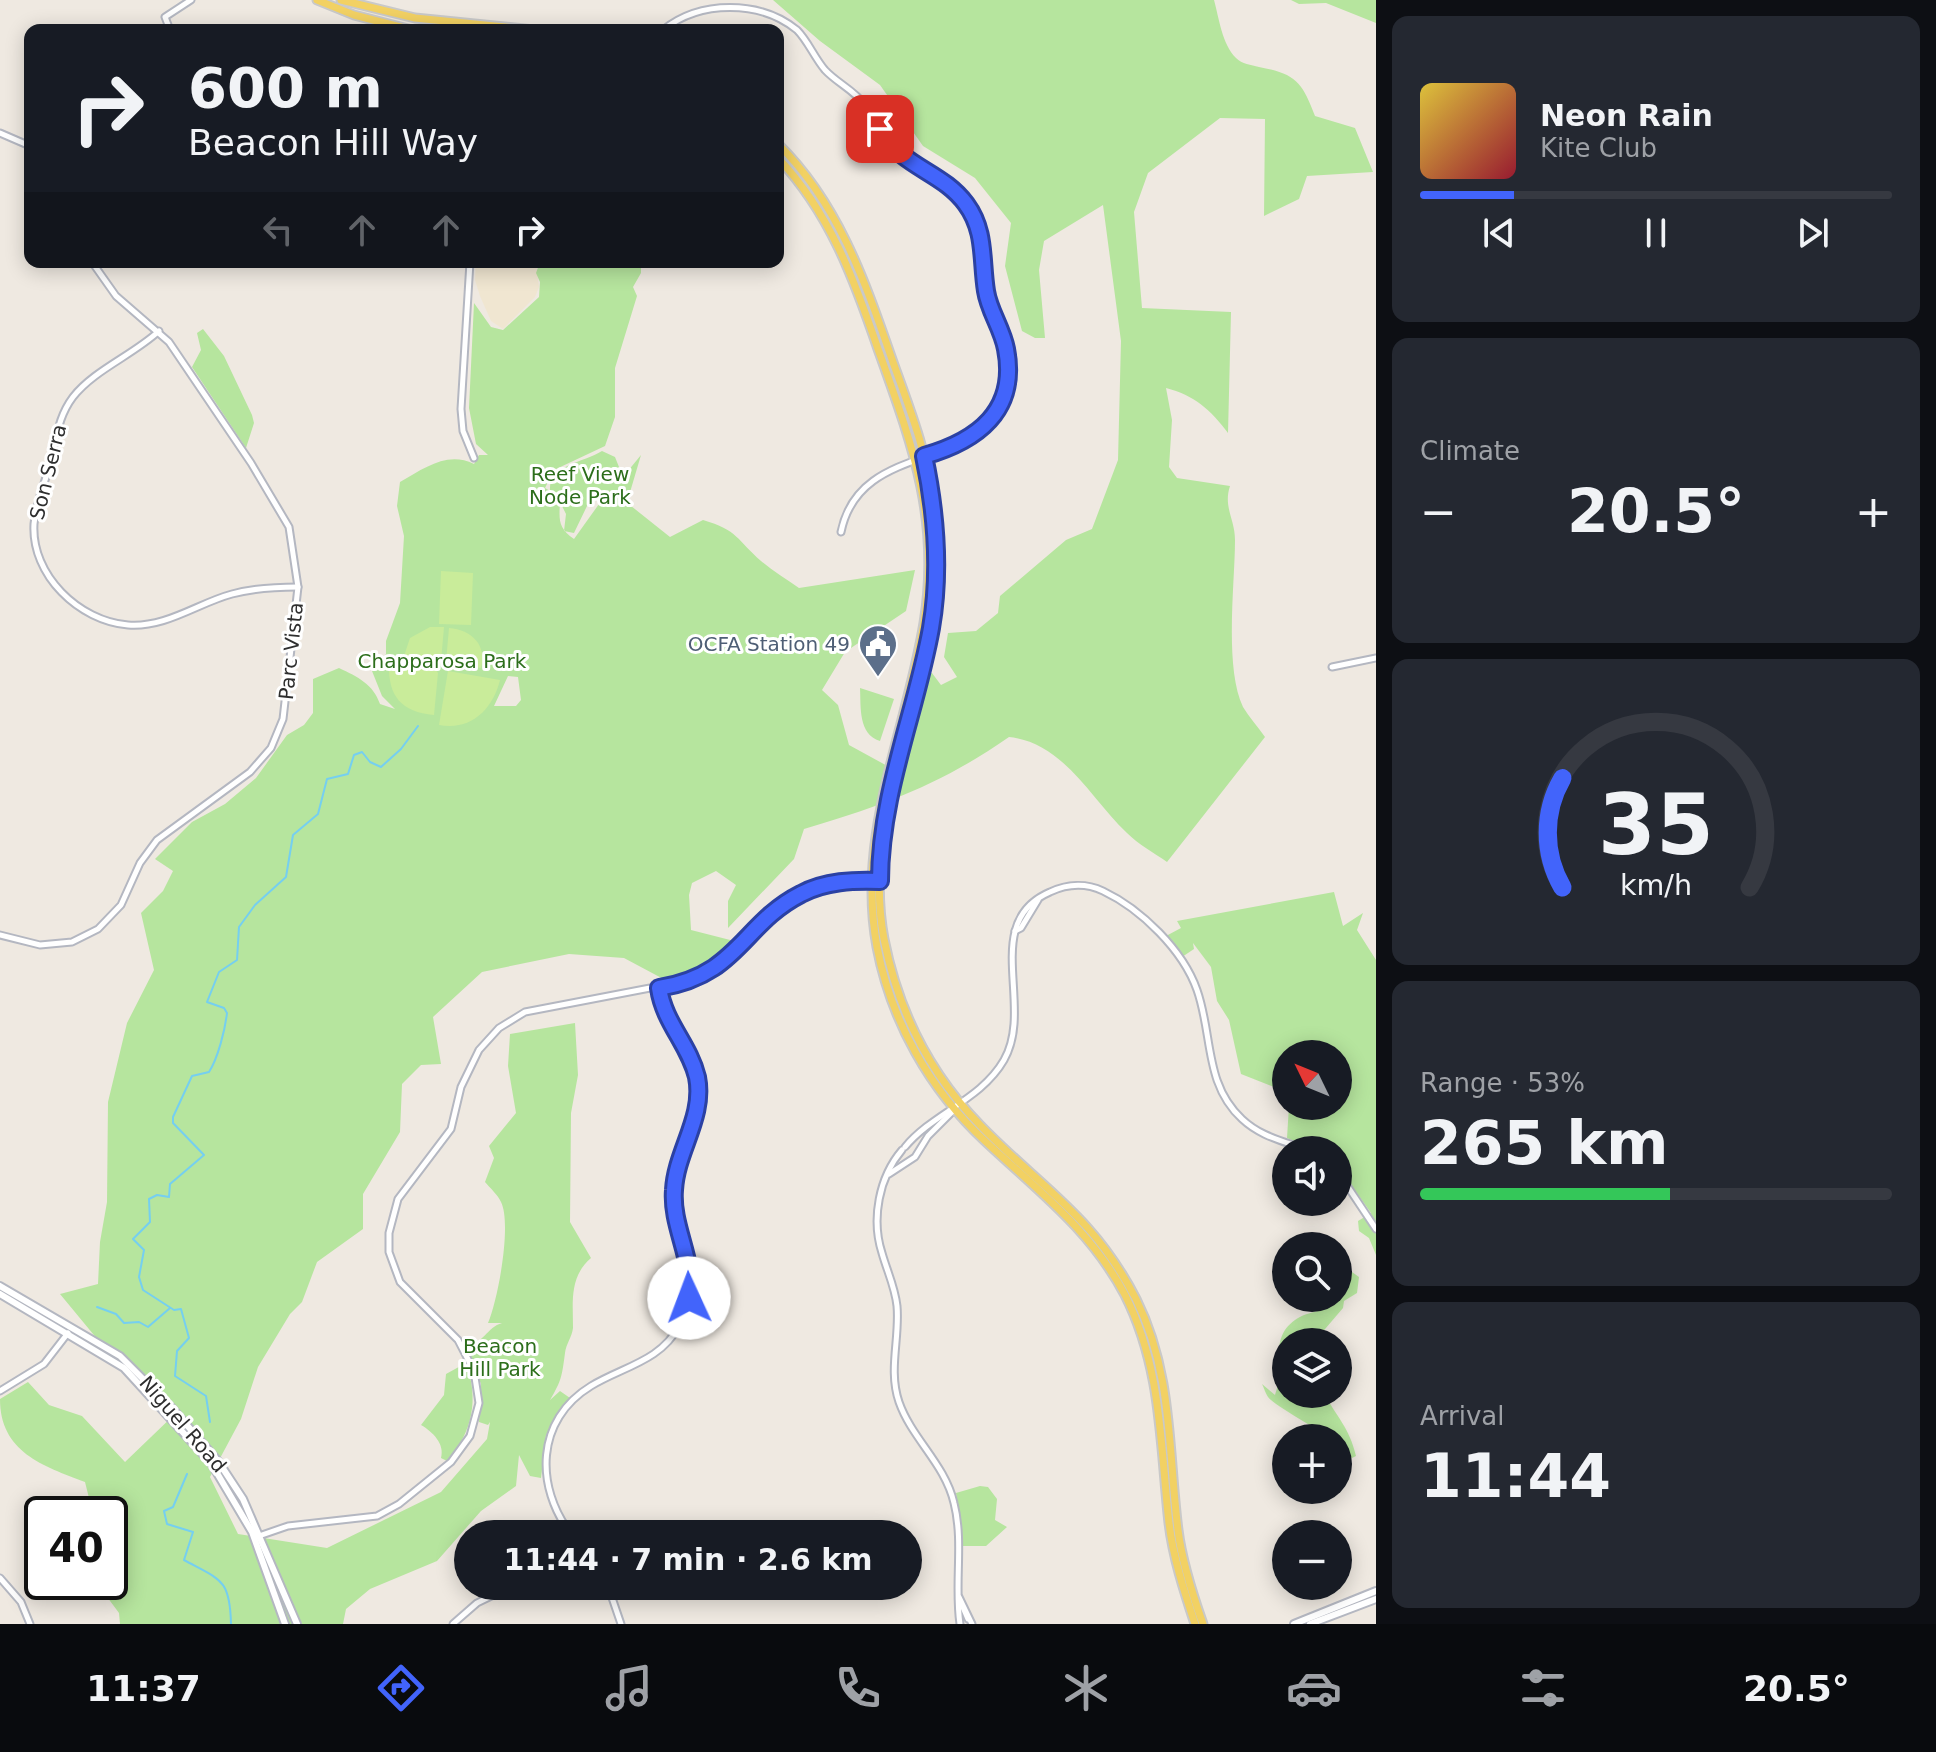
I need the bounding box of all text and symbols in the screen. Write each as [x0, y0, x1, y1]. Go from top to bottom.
text: 600 m [188, 55, 383, 120]
icon: right [56, 56, 160, 160]
pin [846, 95, 914, 163]
text: Neon Rain [1540, 98, 1713, 133]
icon: arrive [858, 107, 902, 151]
text: Beacon Hill Way [188, 122, 478, 163]
text: Kite Club [1540, 133, 1657, 163]
icon: left [256, 208, 300, 252]
icon: ahead [340, 208, 384, 252]
icon: ahead [424, 208, 468, 252]
icon: right [508, 208, 552, 252]
icon: previous [1477, 211, 1521, 255]
icon: pause [1634, 211, 1678, 255]
icon: next [1791, 211, 1835, 255]
street label: Son Serra [25, 422, 71, 522]
text: Climate [1420, 436, 1520, 466]
park label: Reef View Node Park [529, 462, 631, 509]
text: 20.5° [1567, 476, 1745, 546]
text: − [1420, 486, 1457, 537]
text: + [1855, 486, 1892, 537]
street label: Parc Vista [274, 601, 308, 701]
public building icon: OCFA Station 49 [857, 623, 899, 678]
place label: OCFA Station 49 [688, 632, 850, 656]
park label: Chapparosa Park [358, 649, 527, 673]
text: 35 [1598, 777, 1714, 874]
text: km/h [1620, 868, 1692, 902]
north arrow [1272, 1040, 1352, 1120]
map controls [1272, 1040, 1352, 1600]
text: Range · 53% [1420, 1068, 1585, 1098]
text: 265 km [1420, 1108, 1669, 1178]
button: sound [1272, 1136, 1352, 1216]
button: search [1272, 1232, 1352, 1312]
position arrow [647, 1256, 731, 1340]
button: layers [1272, 1328, 1352, 1408]
park label: Beacon Hill Park [459, 1334, 541, 1381]
street label: Niguel Road [134, 1371, 232, 1477]
text: Arrival [1420, 1401, 1504, 1431]
button: + [1272, 1424, 1352, 1504]
text: 11:44 [1420, 1441, 1611, 1511]
speed limit sign: 40 [24, 1496, 128, 1600]
button: − [1272, 1520, 1352, 1600]
text: 11:44 · 7 min · 2.6 km [503, 1542, 873, 1577]
icon: directions [373, 1660, 429, 1716]
icon: music [601, 1660, 657, 1716]
icon: phone [830, 1660, 886, 1716]
icon: climate [1058, 1660, 1114, 1716]
icon: car [1286, 1660, 1342, 1716]
icon: filters [1515, 1660, 1571, 1716]
text: 11:37 [86, 1668, 201, 1709]
text: 20.5° [1743, 1668, 1850, 1709]

